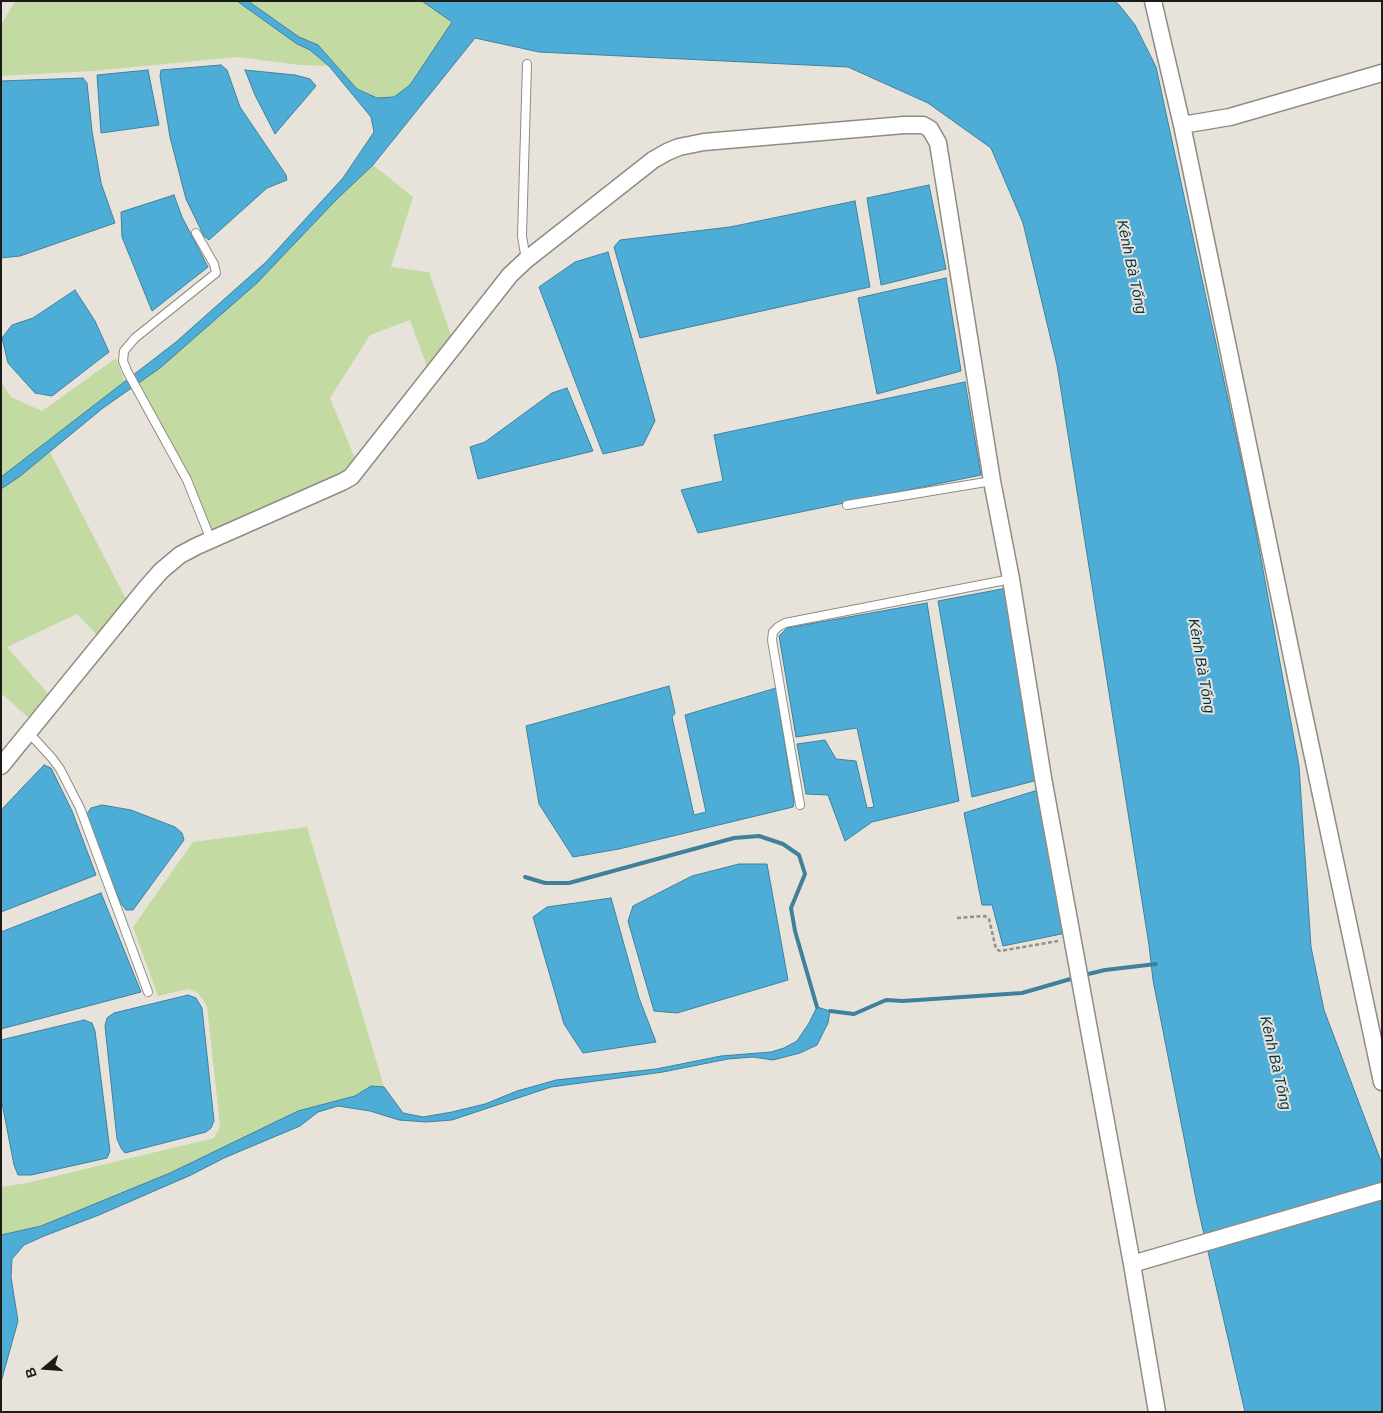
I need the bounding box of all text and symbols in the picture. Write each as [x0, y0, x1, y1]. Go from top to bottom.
water label: Kênh Bà Tống [1112, 218, 1150, 316]
water label: Kênh Bà Tống [1184, 617, 1218, 715]
water label: Kênh Bà Tống [1255, 1014, 1295, 1112]
north arrow [20, 1343, 70, 1393]
text: B [22, 1365, 40, 1380]

